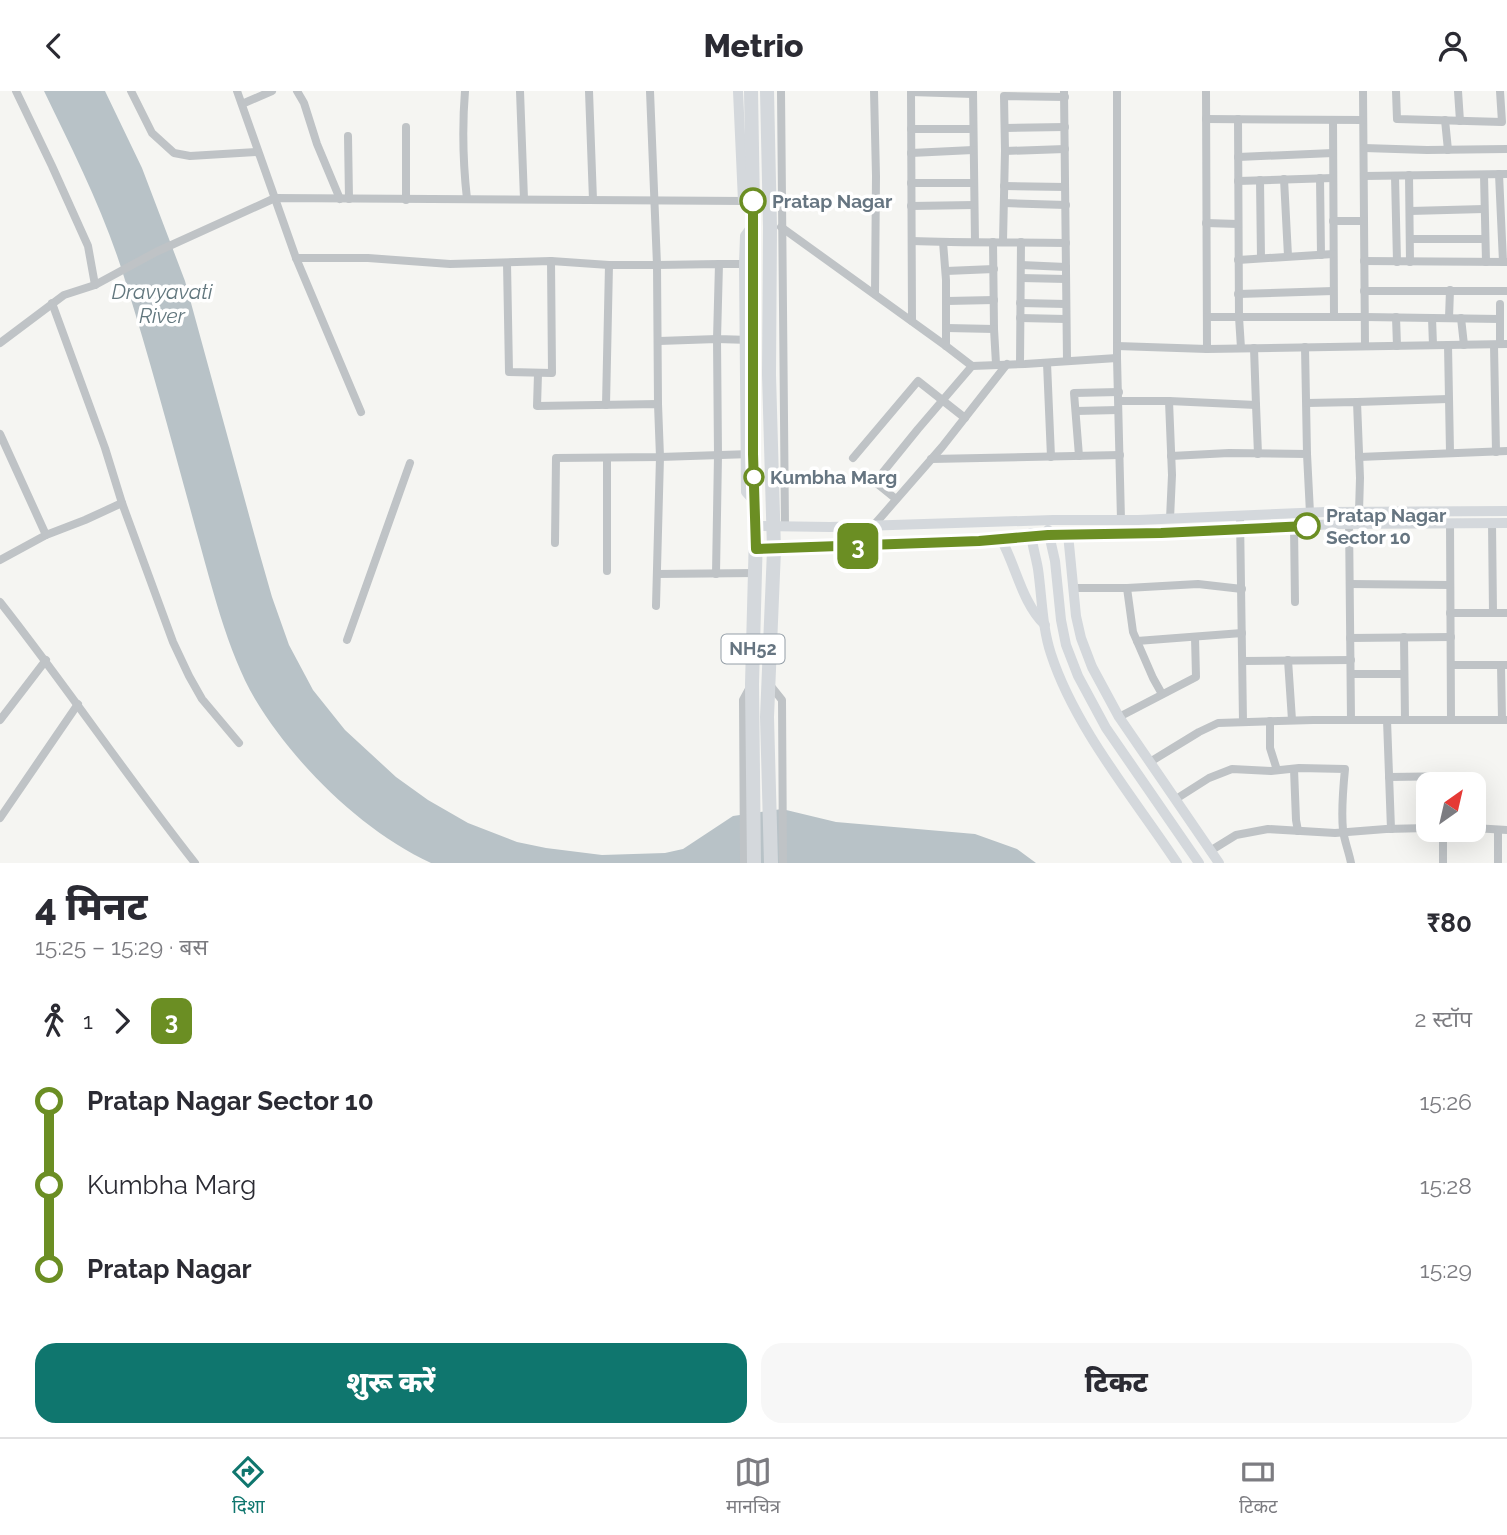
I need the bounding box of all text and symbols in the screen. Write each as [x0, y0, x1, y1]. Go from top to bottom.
icon: back [35, 27, 73, 65]
text: Metrio [703, 27, 804, 64]
icon: person [1434, 27, 1472, 65]
marker: Pratap Nagar [740, 188, 766, 214]
place label: Pratap Nagar [772, 190, 893, 212]
water label: Dravyavati River [112, 279, 213, 328]
place label: Kumbha Marg [770, 466, 897, 488]
marker: Kumbha Marg [744, 467, 764, 487]
place label: Pratap Nagar Sector 10 [1326, 504, 1447, 548]
marker: Pratap Nagar Sector 10 [1294, 513, 1320, 539]
line badge: 3 [835, 523, 881, 569]
text: 3 [851, 531, 865, 560]
road number: NH52 [722, 635, 784, 663]
north arrow [1416, 772, 1486, 842]
map controls [1416, 772, 1486, 842]
text: 4 मिनट [35, 884, 148, 929]
text: ₹80 [1426, 908, 1472, 938]
text: 15:25 – 15:29 · बस [35, 933, 208, 960]
icon: walk [35, 1002, 73, 1040]
icon: forward [103, 1002, 141, 1040]
text: 2 स्टॉप [1415, 1005, 1472, 1032]
text: 3 [165, 1006, 178, 1035]
text: 1 [83, 1007, 93, 1034]
text: Pratap Nagar Sector 10 [87, 1086, 374, 1116]
text: 15:26 [1419, 1088, 1472, 1115]
text: Kumbha Marg [87, 1170, 256, 1200]
text: 15:28 [1420, 1172, 1472, 1199]
text: Pratap Nagar [87, 1254, 252, 1284]
text: 15:29 [1420, 1256, 1472, 1283]
button: शुरू करें [35, 1343, 747, 1423]
button: टिकट [761, 1343, 1472, 1423]
tab: दिशा [229, 1453, 267, 1521]
tab: मानचित्र [726, 1453, 780, 1521]
tab: टिकट [1239, 1453, 1278, 1521]

